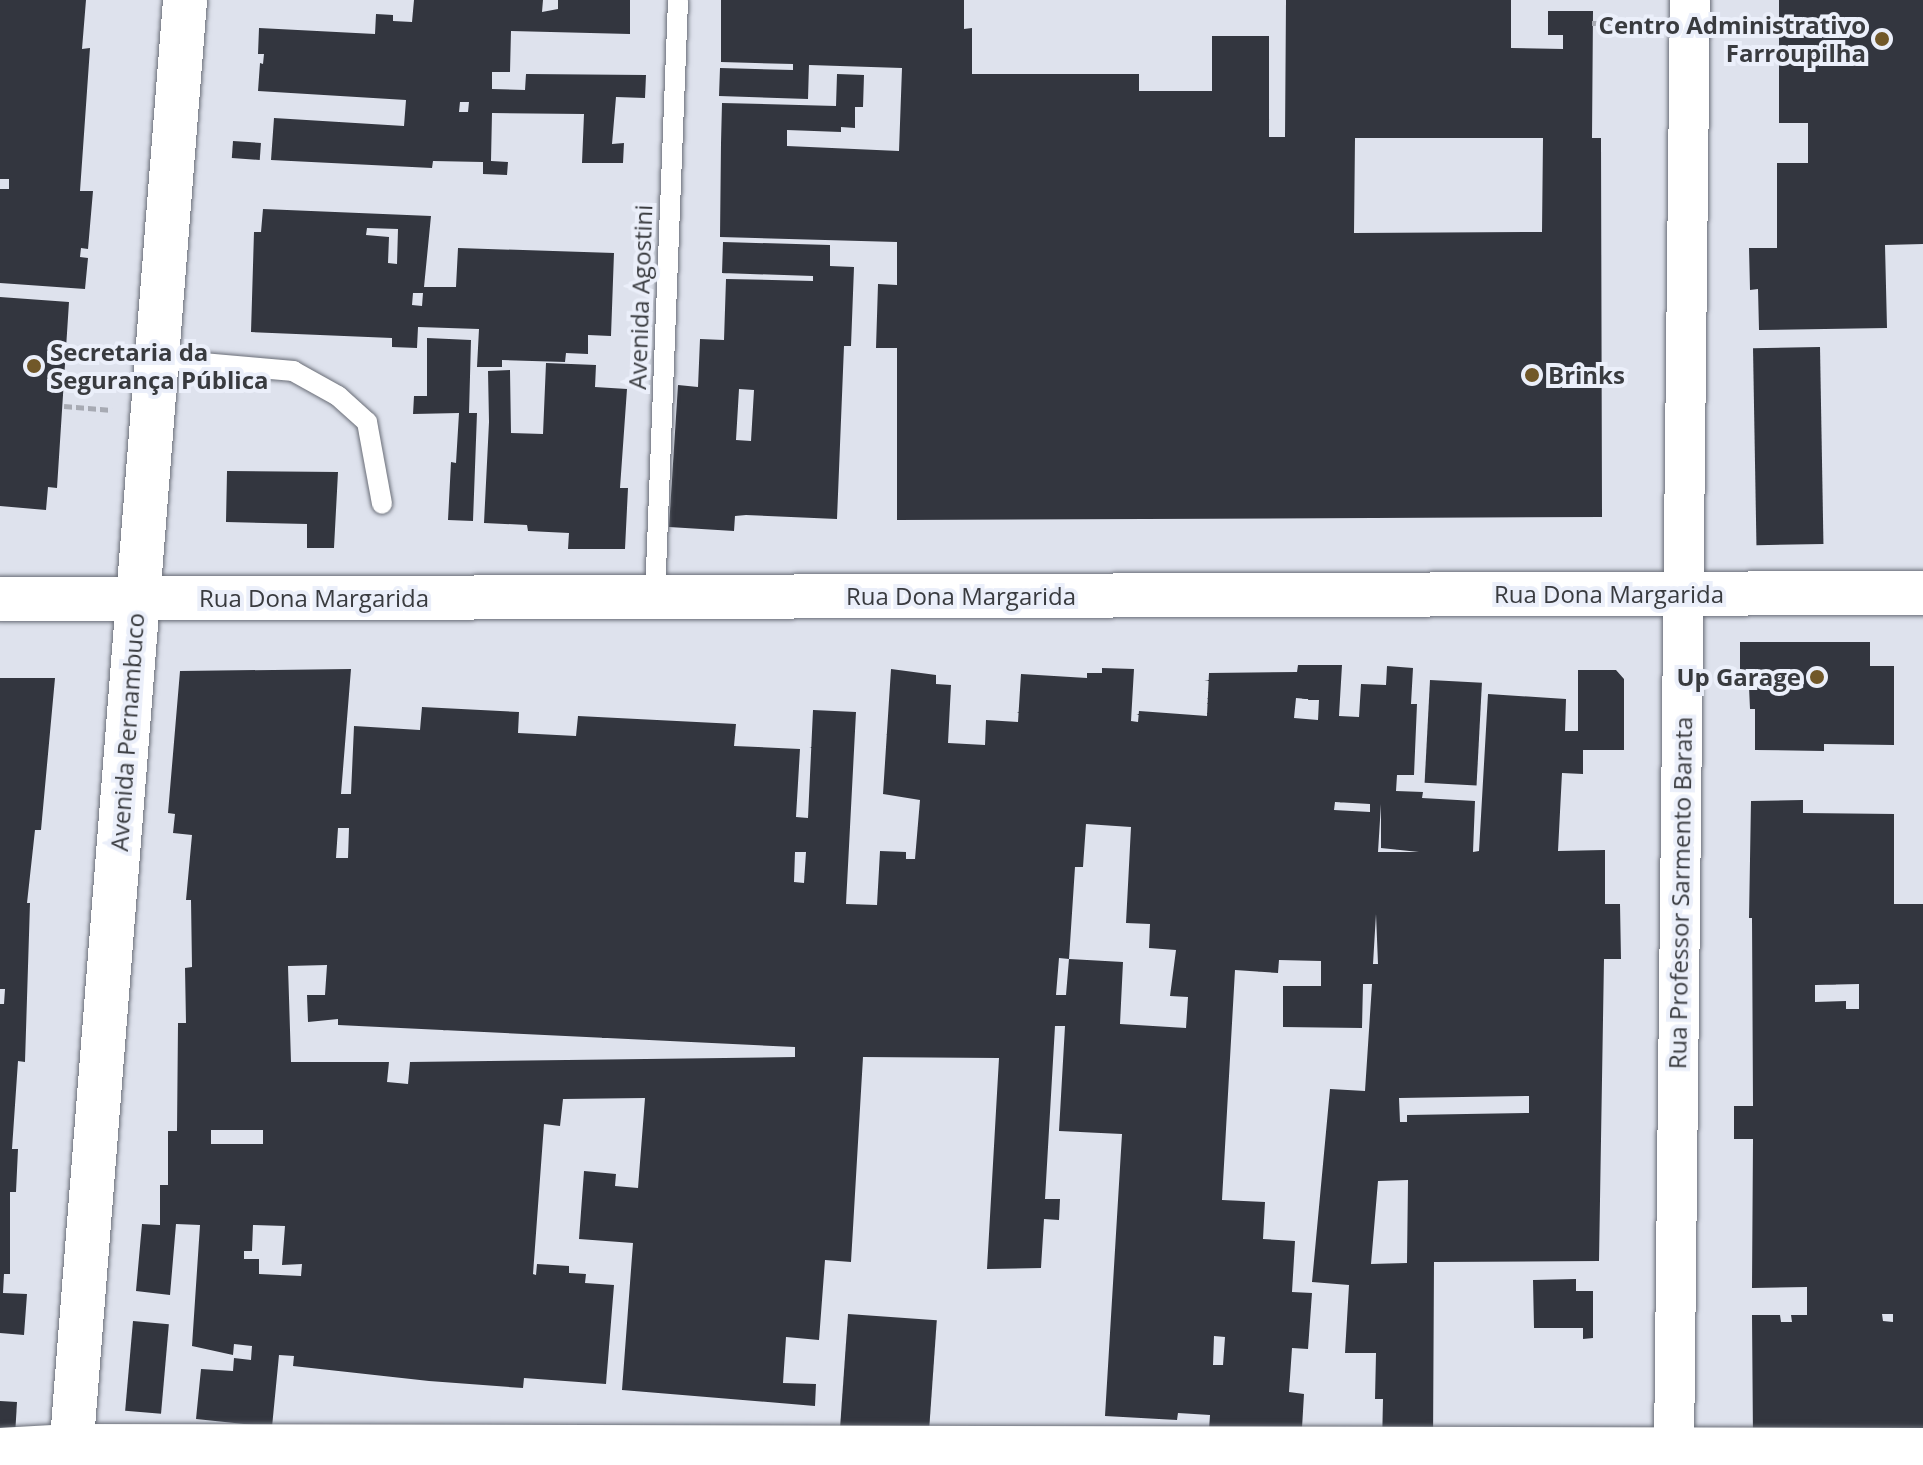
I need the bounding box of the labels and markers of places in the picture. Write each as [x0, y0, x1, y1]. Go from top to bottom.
place label: Centro Administrativo Farroupilha [1599, 11, 1866, 67]
marker: Centro Administrativo Farroupilha [1873, 30, 1891, 48]
place label: Secretaria da Segurança Pública [50, 338, 268, 394]
marker: Secretaria da Segurança Pública [25, 357, 43, 375]
place label: Brinks [1548, 361, 1625, 389]
marker: Brinks [1523, 366, 1541, 384]
place label: Up Garage [1676, 663, 1801, 691]
marker: Up Garage [1808, 668, 1826, 686]

